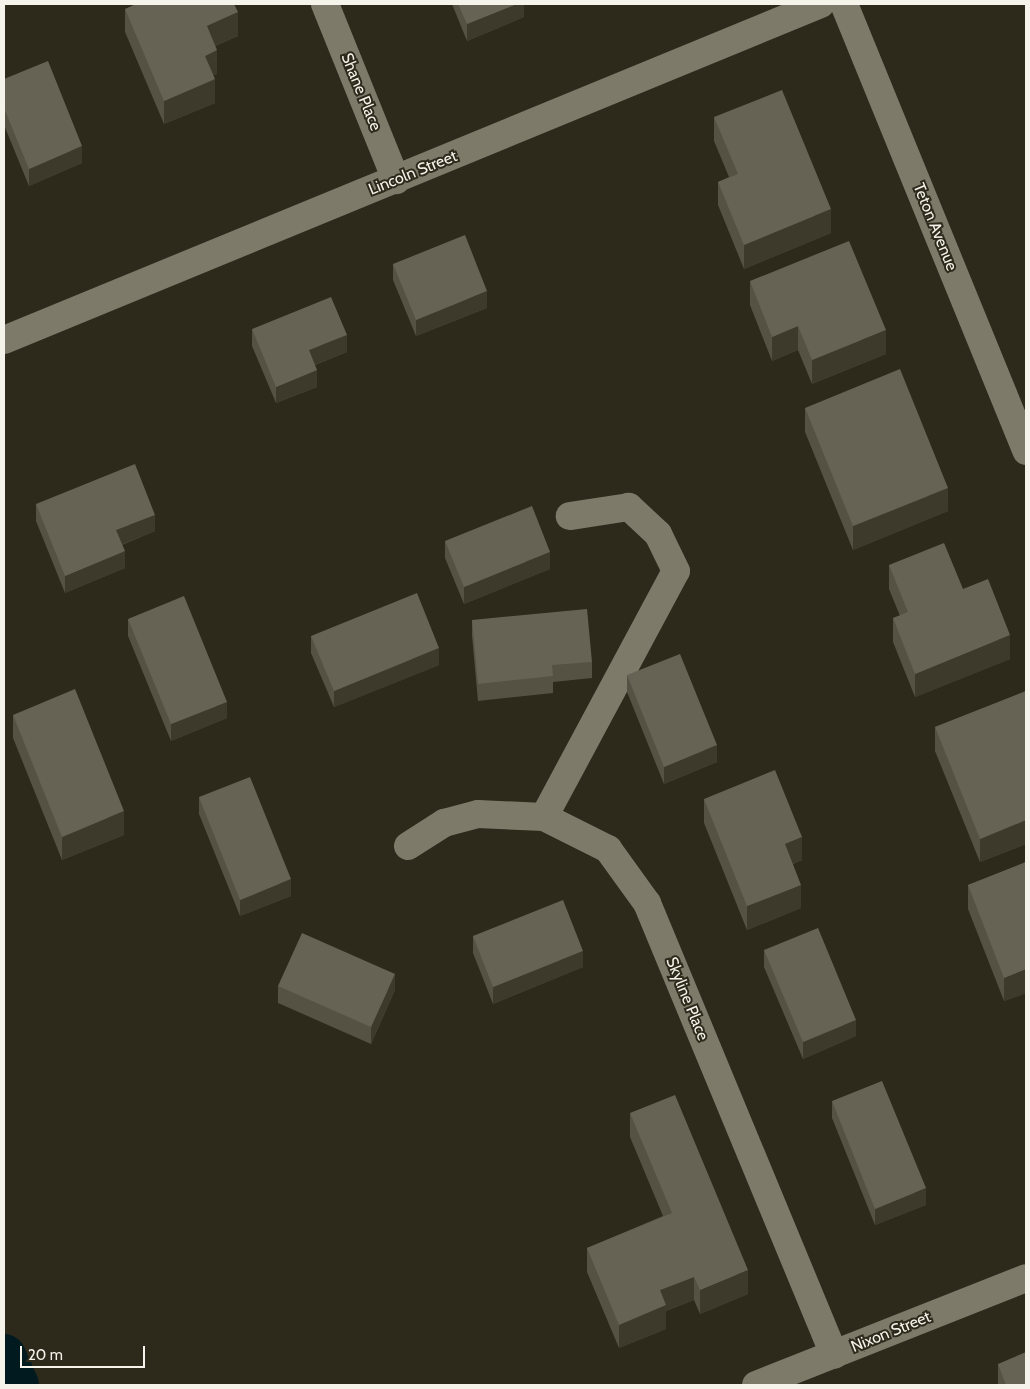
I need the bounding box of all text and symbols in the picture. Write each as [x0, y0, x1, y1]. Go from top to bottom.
street label: Shane Place [337, 50, 385, 134]
street label: Lincoln Street [366, 147, 460, 199]
street label: Teton Avenue [909, 180, 961, 274]
street label: Skyline Place [662, 954, 712, 1044]
street label: Nixon Street [848, 1307, 934, 1357]
scale bar [22, 1336, 148, 1368]
text: 20 m [28, 1346, 63, 1364]

